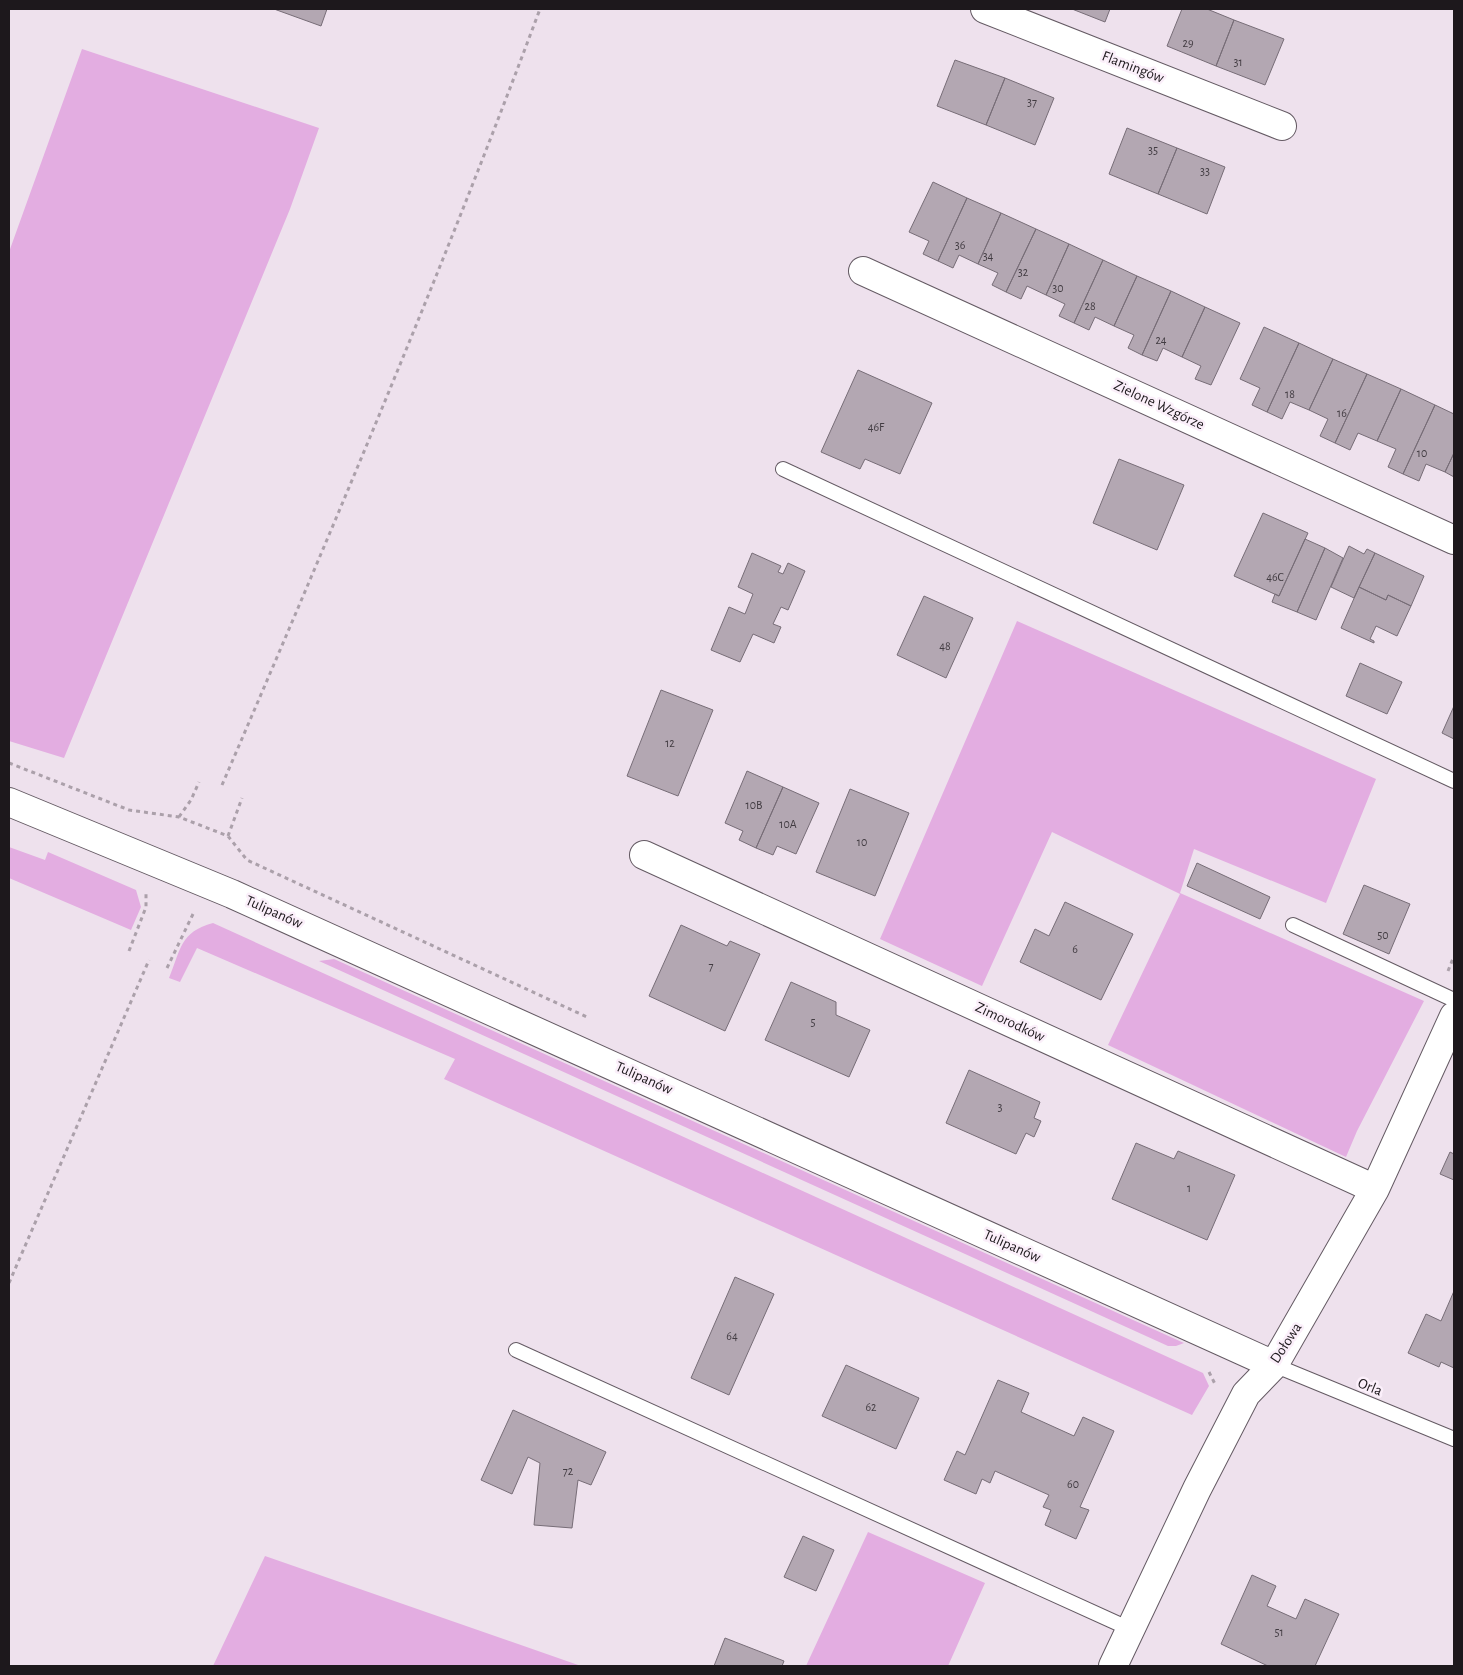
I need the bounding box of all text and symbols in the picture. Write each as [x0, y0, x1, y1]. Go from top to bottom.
house number: 29 [1182, 37, 1194, 49]
street label: Flamingów [1100, 48, 1166, 86]
house number: 31 [1233, 56, 1243, 68]
house number: 37 [1027, 96, 1037, 108]
house number: 35 [1148, 144, 1158, 156]
house number: 33 [1200, 165, 1210, 177]
house number: 36 [955, 239, 966, 251]
house number: 34 [983, 250, 994, 262]
house number: 32 [1018, 266, 1029, 278]
house number: 30 [1052, 282, 1064, 294]
house number: 28 [1084, 300, 1096, 312]
house number: 24 [1155, 334, 1167, 346]
street label: Zielone Wzgórze [1112, 378, 1207, 432]
house number: 18 [1285, 388, 1295, 400]
house number: 16 [1337, 407, 1347, 419]
house number: 46F [868, 421, 885, 433]
house number: 10 [1417, 447, 1427, 459]
house number: 46C [1266, 571, 1284, 583]
house number: 48 [939, 640, 951, 652]
house number: 12 [665, 737, 675, 749]
house number: 10B [746, 799, 762, 811]
house number: 10A [779, 818, 797, 830]
house number: 10 [857, 836, 867, 848]
street label: Tulipanów [243, 893, 305, 931]
house number: 50 [1377, 929, 1389, 941]
house number: 6 [1072, 943, 1078, 955]
house number: 7 [708, 960, 714, 972]
street label: Zimorodków [973, 999, 1047, 1045]
house number: 5 [810, 1016, 816, 1028]
street label: Tulipanów [613, 1059, 675, 1097]
house number: 3 [998, 1101, 1003, 1113]
house number: 1 [1187, 1182, 1191, 1194]
street label: Tulipanów [981, 1227, 1043, 1265]
street label: Dołowa [1267, 1320, 1305, 1366]
house number: 64 [726, 1330, 738, 1342]
street label: Orla [1356, 1375, 1384, 1399]
house number: 62 [865, 1401, 877, 1413]
house number: 72 [563, 1465, 574, 1477]
house number: 60 [1067, 1478, 1079, 1490]
house number: 51 [1274, 1626, 1284, 1638]

